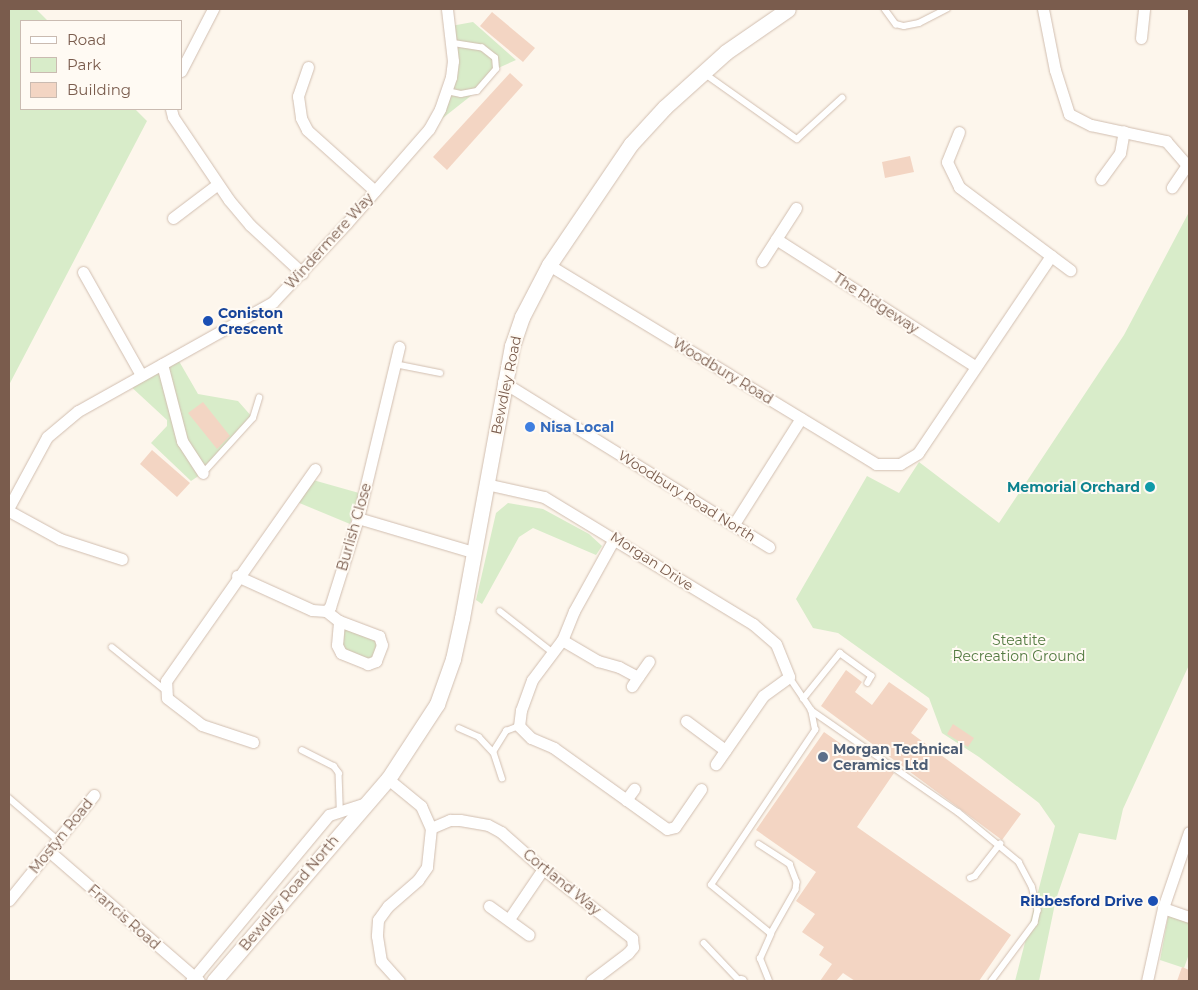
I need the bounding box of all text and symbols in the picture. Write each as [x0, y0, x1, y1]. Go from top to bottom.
legend [20, 20, 182, 110]
text: Road [67, 30, 106, 49]
text: Park [67, 55, 101, 74]
text: Building [67, 80, 131, 99]
street label: Windermere Way [282, 190, 376, 292]
street label: The Ridgeway [830, 269, 922, 337]
place label: Coniston Crescent [218, 305, 283, 338]
marker: Coniston Crescent [202, 315, 214, 327]
street label: Bewdley Road [487, 334, 525, 436]
street label: Woodbury Road [670, 334, 776, 408]
place label: Nisa Local [540, 419, 614, 435]
marker: Nisa Local [524, 421, 536, 433]
street label: Woodbury Road North [615, 447, 759, 545]
place label: Memorial Orchard [1007, 479, 1140, 495]
street label: Burlish Close [333, 481, 375, 573]
marker: Memorial Orchard [1144, 481, 1156, 493]
street label: Morgan Drive [607, 528, 697, 594]
park label: Steatite Recreation Ground [952, 632, 1086, 664]
place label: Morgan Technical Ceramics Ltd [833, 741, 963, 774]
marker: Morgan Technical Ceramics Ltd [817, 751, 829, 763]
street label: Mostyn Road [26, 795, 96, 877]
street label: Bewdley Road North [236, 832, 342, 954]
street label: Cortland Way [520, 846, 604, 918]
street label: Francis Road [84, 881, 164, 953]
place label: Ribbesford Drive [1020, 893, 1143, 909]
marker: Ribbesford Drive [1147, 895, 1159, 907]

